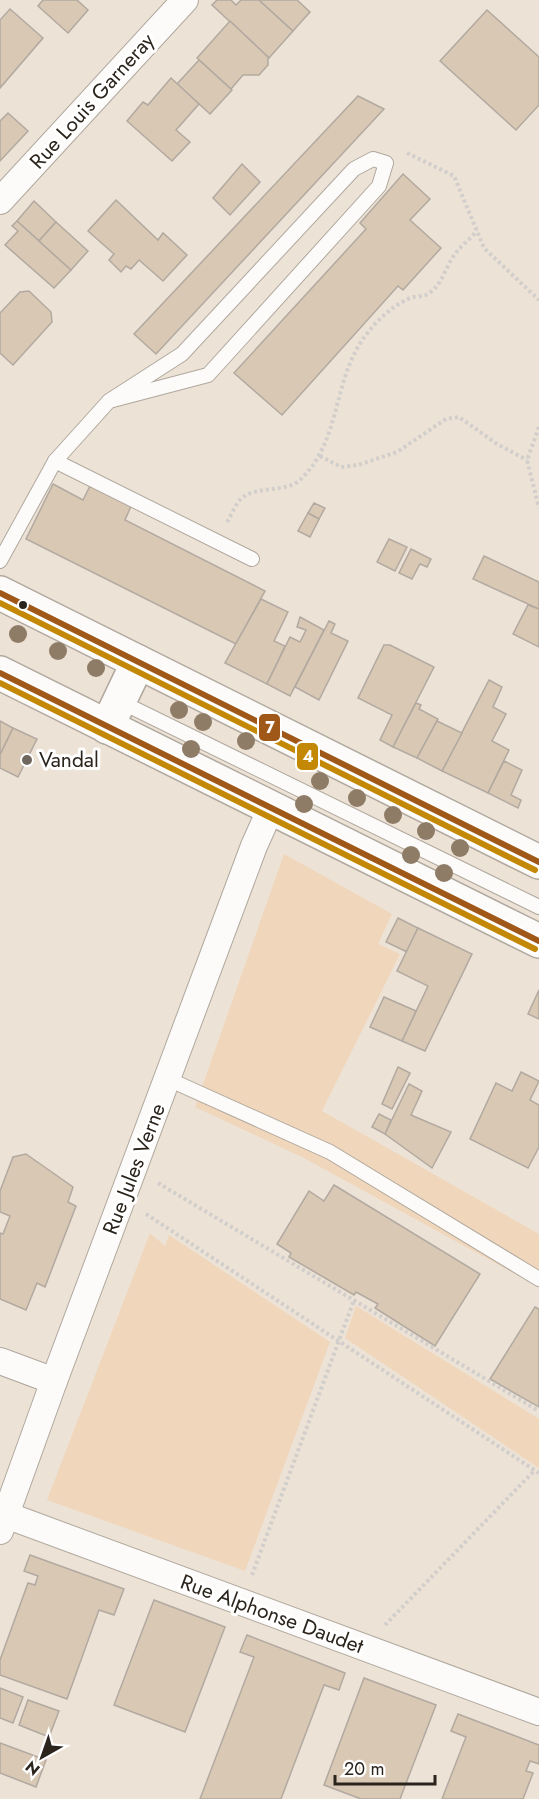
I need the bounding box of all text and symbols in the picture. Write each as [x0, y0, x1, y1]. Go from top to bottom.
street label: Rue Louis Garneray [23, 26, 162, 176]
unlabelled marker [17, 599, 29, 611]
line badge: 7 [258, 713, 281, 742]
text: 7 [265, 716, 275, 739]
line badge: 4 [296, 742, 319, 771]
place label: Vandal [39, 745, 99, 775]
text: 4 [302, 745, 314, 768]
marker: Vandal [20, 753, 34, 767]
street label: Rue Jules Verne [95, 1099, 173, 1239]
street label: Rue Alphonse Daudet [176, 1567, 368, 1661]
north arrow [12, 1727, 72, 1787]
scale bar [335, 1748, 436, 1786]
text: N [20, 1755, 45, 1781]
text: 20 m [344, 1756, 384, 1782]

